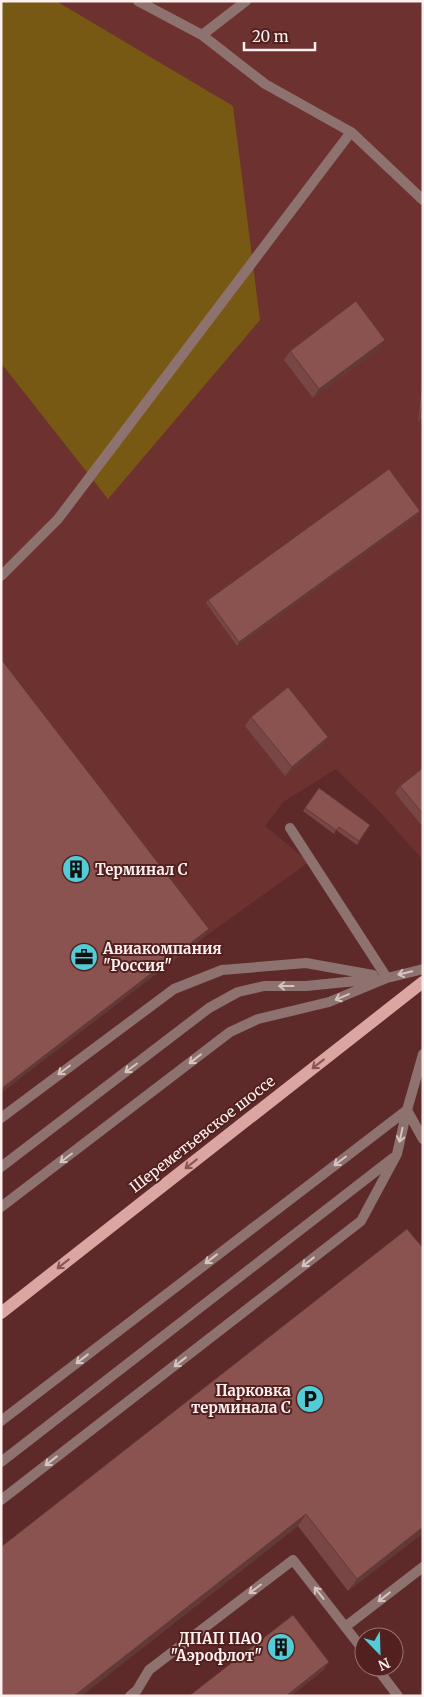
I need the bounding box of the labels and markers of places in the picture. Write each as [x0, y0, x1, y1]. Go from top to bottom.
building icon: Терминал C [61, 854, 91, 884]
place label: Терминал C [95, 860, 188, 879]
place label: Авиакомпания "Россия" [102, 939, 222, 975]
office icon: Авиакомпания "Россия" [69, 942, 99, 972]
place label: Парковка терминала C [191, 1381, 292, 1417]
parking icon: Парковка терминала C [295, 1384, 325, 1414]
place label: ДПАП ПАО "Аэрофлот" [170, 1629, 262, 1665]
building icon: ДПАП ПАО "Аэрофлот" [266, 1632, 296, 1662]

